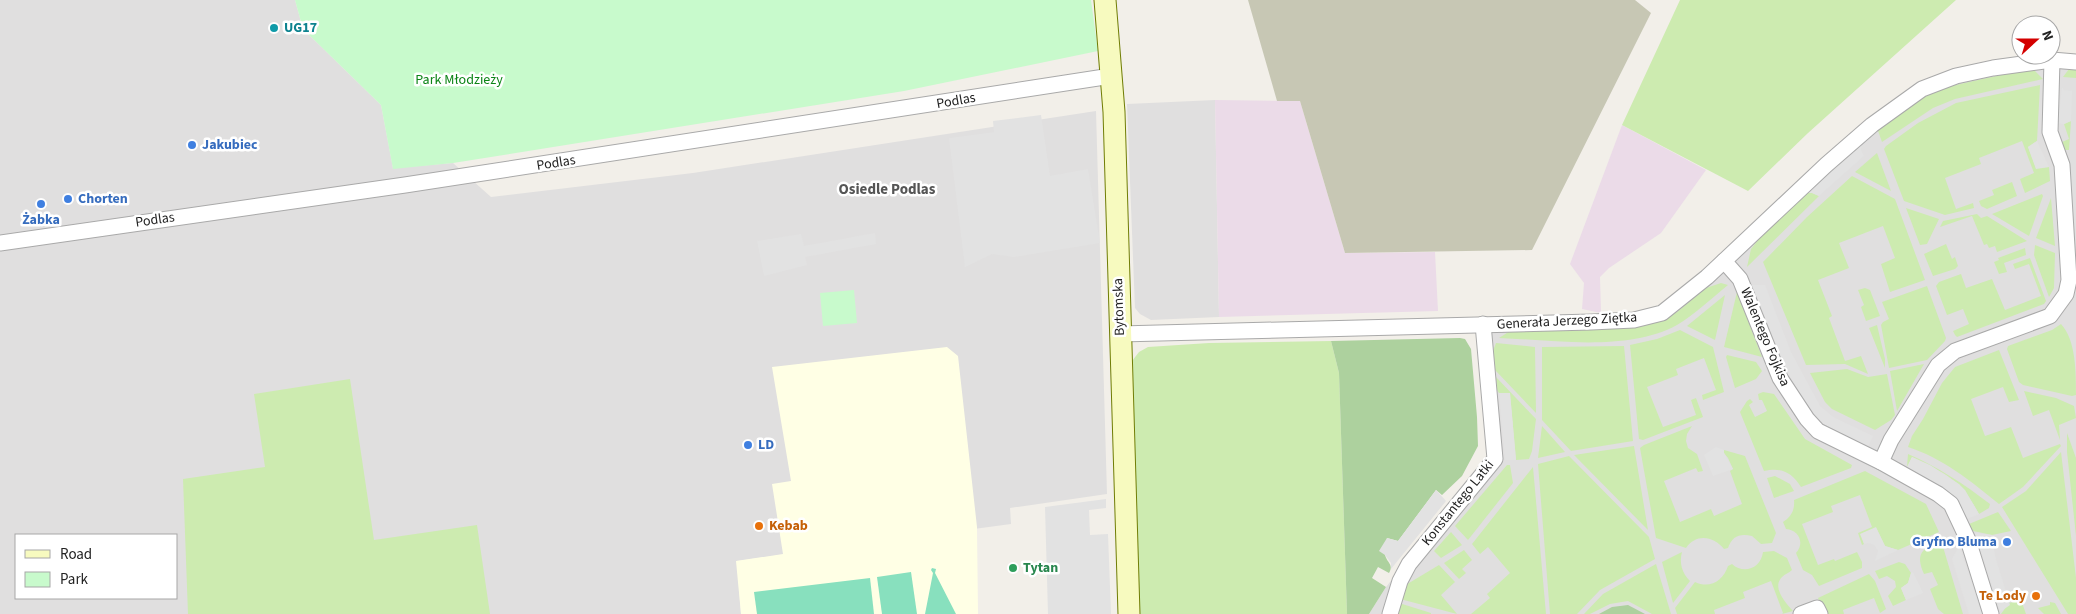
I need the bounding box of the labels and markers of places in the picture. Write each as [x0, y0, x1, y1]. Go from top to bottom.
place label: UG17 [284, 18, 317, 38]
marker: UG17 [268, 22, 280, 34]
place label: Jakubiec [202, 135, 258, 155]
marker: Jakubiec [186, 139, 198, 151]
place label: Chorten [78, 189, 128, 209]
marker: Chorten [62, 193, 74, 205]
marker: Żabka [35, 198, 47, 210]
place label: Żabka [22, 210, 60, 230]
place label: LD [758, 435, 774, 455]
marker: LD [742, 439, 754, 451]
place label: Kebab [769, 516, 808, 536]
marker: Kebab [753, 520, 765, 532]
place label: Gryfno Bluma [1912, 532, 1997, 552]
marker: Gryfno Bluma [2001, 536, 2013, 548]
place label: Tytan [1023, 558, 1058, 578]
marker: Tytan [1007, 562, 1019, 574]
place label: Te Lody [1979, 586, 2027, 606]
marker: Te Lody [2030, 590, 2042, 602]

